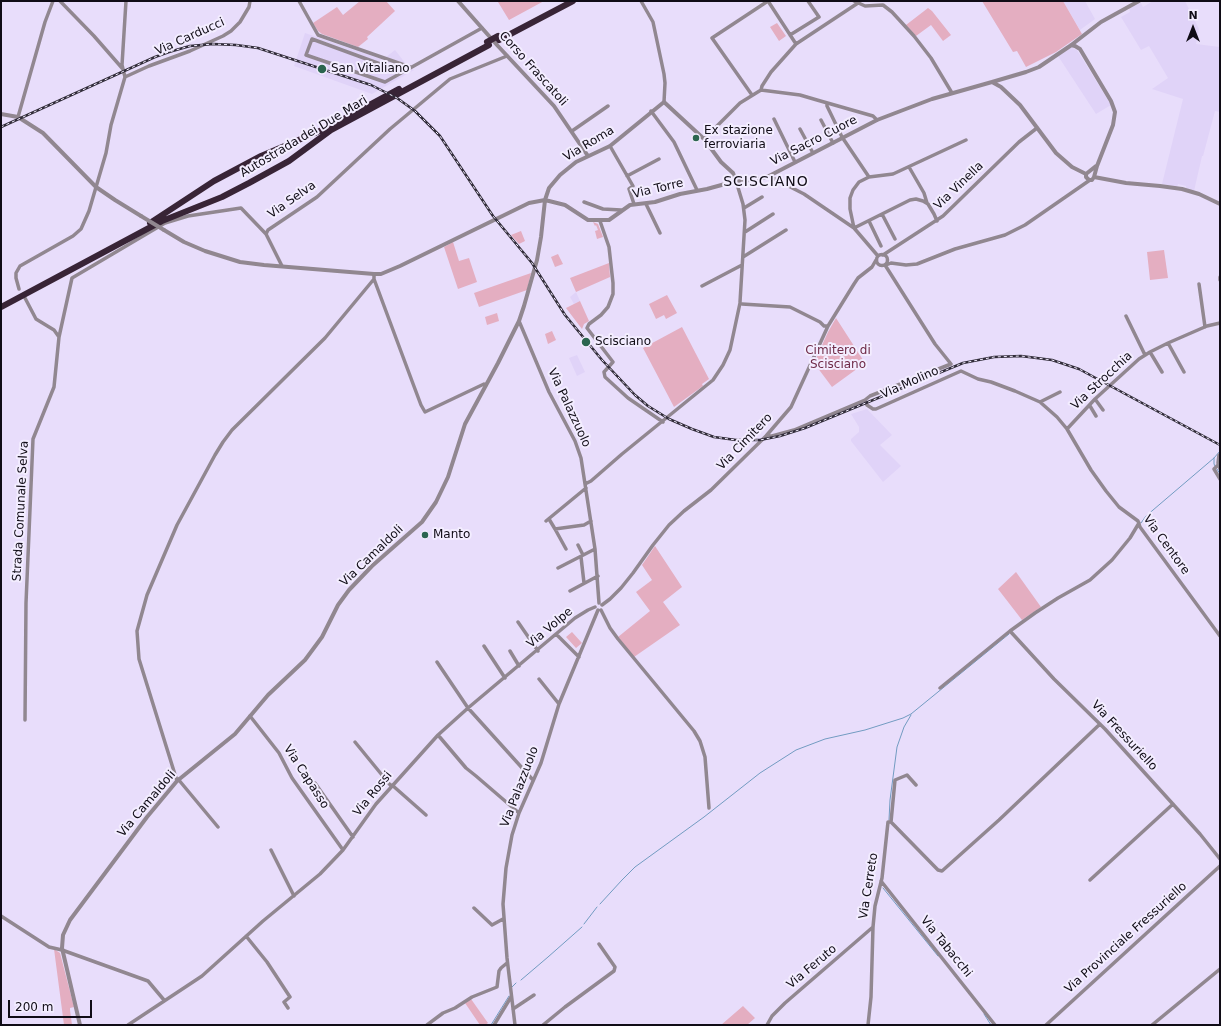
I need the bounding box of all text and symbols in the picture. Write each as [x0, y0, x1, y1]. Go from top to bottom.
north arrow [1173, 8, 1213, 48]
text: N [1188, 9, 1198, 22]
street label: Via Carducci [153, 15, 227, 59]
street label: Corso Frascatoli [496, 29, 570, 109]
place label: San Vitaliano [331, 62, 410, 76]
marker: San Vitaliano [316, 63, 328, 75]
street label: Autostrada dei Due Mari [238, 93, 370, 181]
street label: Via Sacro Cuore [768, 113, 860, 169]
street label: Via Roma [561, 123, 617, 165]
place label: Ex stazione ferroviaria [704, 124, 773, 152]
marker: Ex stazione ferroviaria [691, 133, 701, 143]
street label: Via Vinella [931, 159, 987, 213]
district label: SCISCIANO [723, 174, 809, 190]
street label: Via Torre [631, 176, 685, 202]
street label: Via Selva [265, 178, 319, 222]
place label: Scisciano [595, 335, 651, 349]
marker: Scisciano [580, 336, 592, 348]
park label: Cimitero di Scisciano [805, 344, 871, 372]
street label: Via Strocchia [1068, 349, 1136, 413]
street label: Via Molino [879, 364, 941, 402]
street label: Via Palazzuolo [544, 366, 594, 450]
street label: Via Cimitero [714, 411, 776, 473]
street label: Strada Comunale Selva [10, 440, 32, 582]
street label: Via Centore [1140, 512, 1192, 578]
street label: Via Camaldoli [337, 522, 407, 590]
place label: Manto [433, 528, 470, 542]
marker: Manto [420, 530, 430, 540]
street label: Via Volpe [524, 605, 576, 651]
street label: Via Fressuriello [1088, 698, 1160, 774]
street label: Via Capasso [280, 742, 332, 812]
street label: Via Palazzuolo [498, 745, 542, 829]
street label: Via Camaldoli [115, 768, 179, 840]
street label: Via Rossi [351, 769, 395, 819]
street label: Via Cerreto [857, 852, 881, 920]
street label: Via Provinciale Fressuriello [1062, 879, 1190, 997]
street label: Via Tabacchi [917, 914, 975, 980]
street label: Via Feruto [784, 942, 840, 992]
scale bar [10, 992, 94, 1018]
text: 200 m [15, 1000, 53, 1014]

